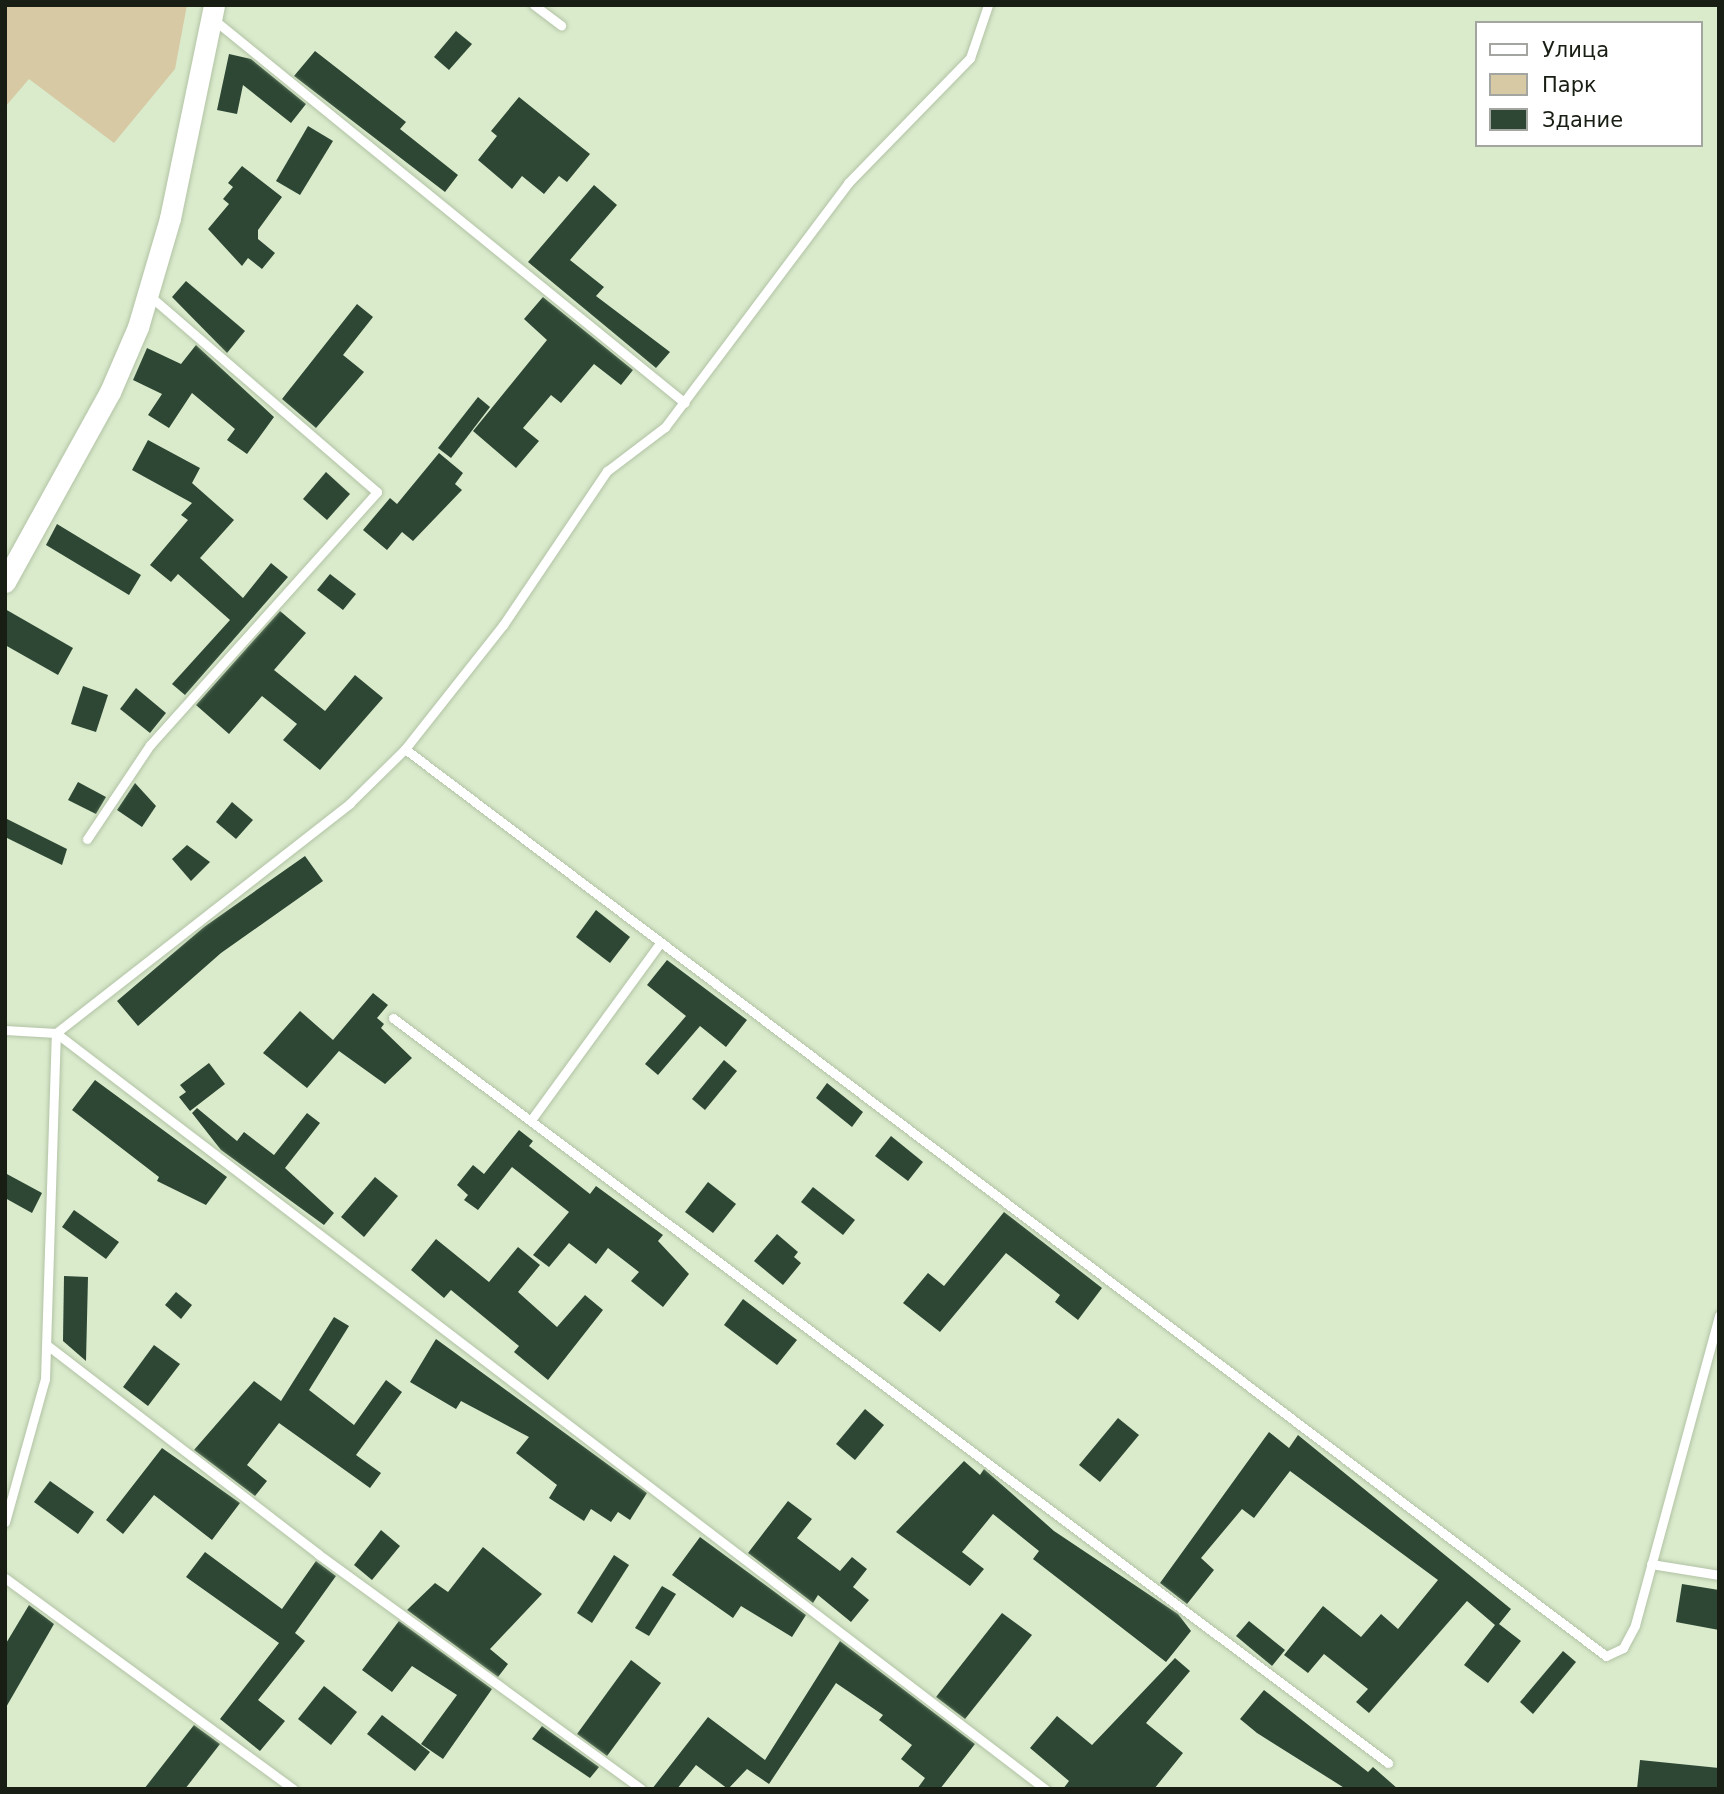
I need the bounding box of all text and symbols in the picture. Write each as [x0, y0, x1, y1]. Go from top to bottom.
legend [1476, 21, 1703, 147]
text: Улица [1542, 38, 1609, 62]
text: Парк [1542, 73, 1597, 97]
text: Здание [1542, 108, 1623, 132]

